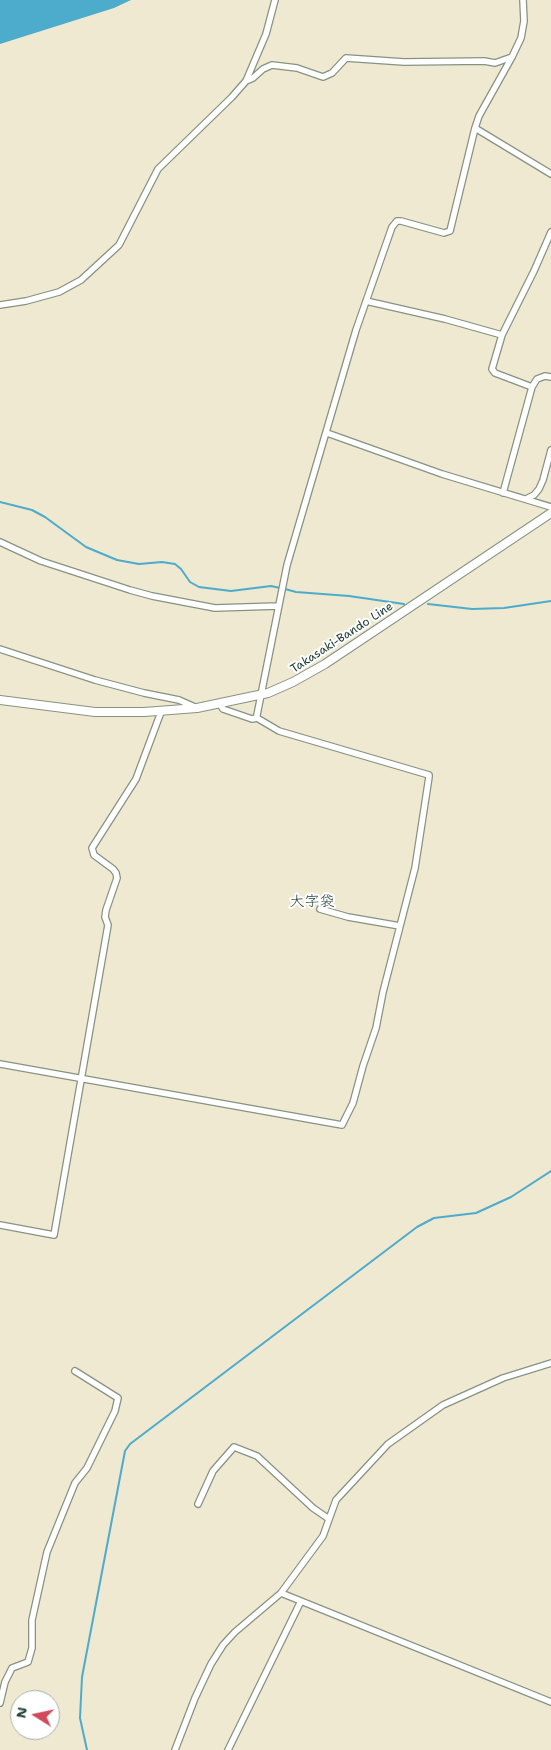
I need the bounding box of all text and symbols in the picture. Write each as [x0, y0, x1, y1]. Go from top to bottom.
street label: Takasaki-Bando Line [288, 599, 396, 677]
district label: 大字袋 [290, 893, 334, 911]
north arrow [10, 1690, 60, 1740]
text: N [11, 1706, 31, 1720]

